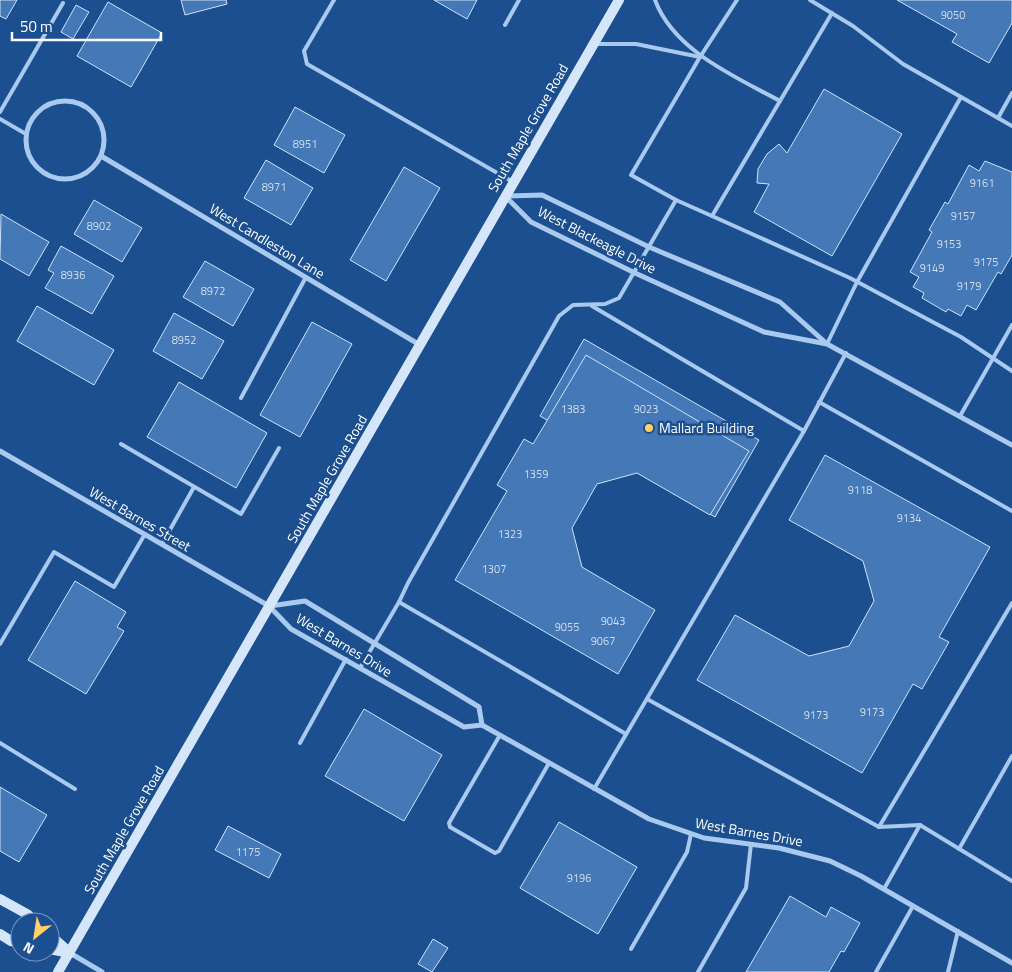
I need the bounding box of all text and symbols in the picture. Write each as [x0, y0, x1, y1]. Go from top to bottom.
house number: 9050 [941, 7, 965, 23]
scale bar [12, 10, 161, 42]
text: 50 m [20, 15, 53, 38]
street label: South Maple Grove Road [482, 60, 573, 196]
house number: 8951 [293, 136, 317, 152]
house number: 9161 [970, 175, 994, 191]
house number: 8971 [262, 179, 286, 195]
street label: West Candleston Lane [206, 198, 329, 283]
street label: West Blackeagle Drive [534, 201, 660, 279]
house number: 9157 [951, 208, 975, 224]
house number: 8902 [87, 218, 111, 234]
house number: 9153 [937, 236, 961, 252]
house number: 9175 [974, 254, 998, 270]
house number: 9149 [920, 260, 944, 276]
house number: 8936 [61, 267, 85, 283]
house number: 9179 [957, 278, 981, 294]
house number: 8972 [201, 283, 225, 299]
house number: 8952 [172, 332, 196, 348]
house number: 1383 [561, 401, 585, 417]
house number: 9023 [634, 401, 658, 417]
street label: South Maple Grove Road [281, 411, 372, 547]
place label: Mallard Building [659, 417, 754, 438]
marker: Mallard Building [643, 422, 655, 434]
house number: 1359 [524, 466, 548, 482]
street label: West Barnes Street [85, 481, 195, 556]
house number: 9118 [848, 482, 872, 498]
house number: 9134 [897, 510, 921, 526]
house number: 1323 [498, 526, 522, 542]
house number: 1307 [482, 561, 506, 577]
street label: West Barnes Drive [292, 608, 396, 682]
house number: 9043 [601, 613, 625, 629]
house number: 9055 [555, 619, 579, 635]
house number: 9067 [591, 633, 615, 649]
house number: 9173 [860, 704, 884, 720]
house number: 9173 [804, 707, 828, 723]
street label: South Maple Grove Road [78, 762, 169, 898]
street label: West Barnes Drive [694, 812, 805, 851]
house number: 1175 [236, 844, 260, 860]
house number: 9196 [567, 870, 591, 886]
north arrow [10, 912, 60, 962]
text: N [19, 937, 38, 960]

